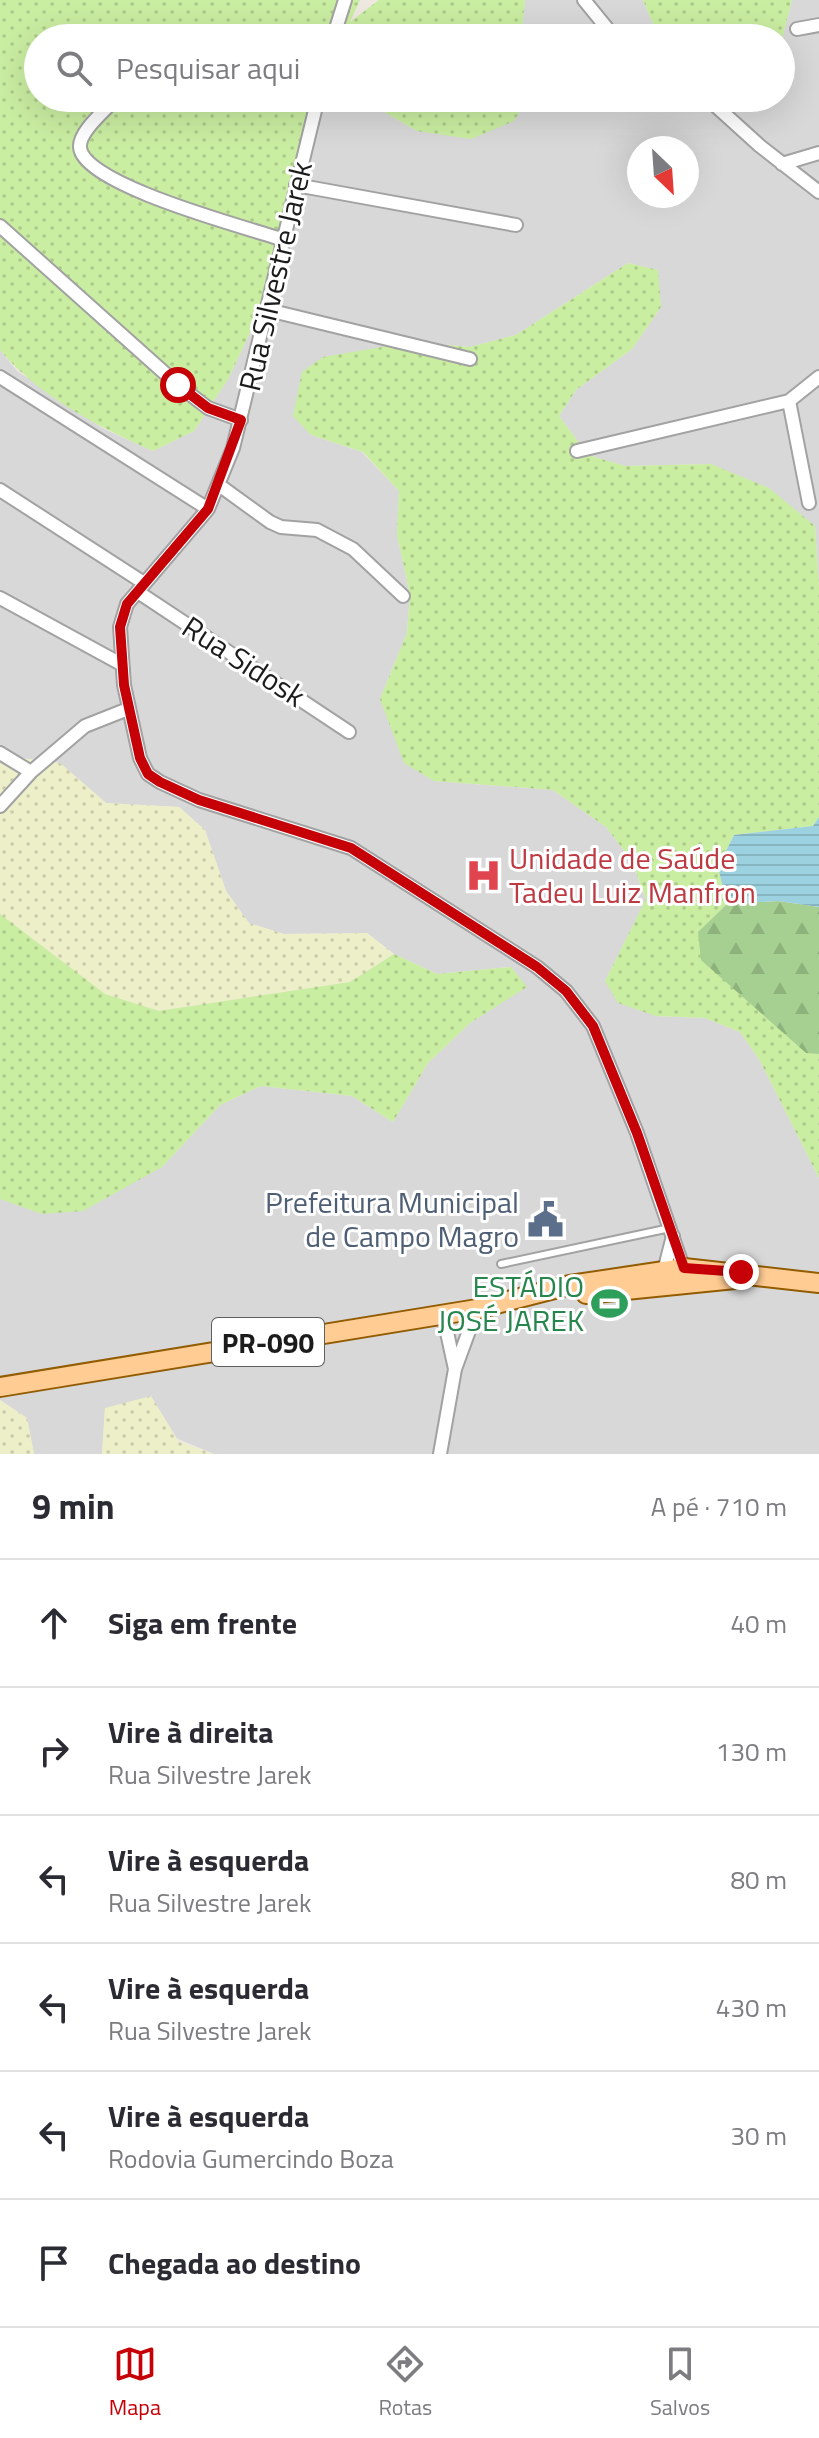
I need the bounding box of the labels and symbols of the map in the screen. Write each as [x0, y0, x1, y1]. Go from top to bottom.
north arrow [627, 136, 699, 208]
street label: Rua Silvestre Jarek [226, 157, 324, 395]
route start [160, 367, 196, 403]
street label: Rua Sidosk [173, 604, 315, 718]
place label: Unidade de Saúde Tadeu Luiz Manfron [509, 835, 756, 915]
hospital icon: Unidade de Saúde Tadeu Luiz Manfron [464, 856, 502, 894]
place label: Prefeitura Municipal de Campo Magro [265, 1179, 519, 1259]
public building icon: Prefeitura Municipal de Campo Magro [526, 1200, 564, 1238]
route end [723, 1254, 759, 1290]
place label: ESTÁDIO JOSÉ JAREK [437, 1263, 584, 1343]
sports icon: ESTÁDIO JOSÉ JAREK [591, 1284, 629, 1322]
road number: PR-090 [212, 1318, 324, 1366]

